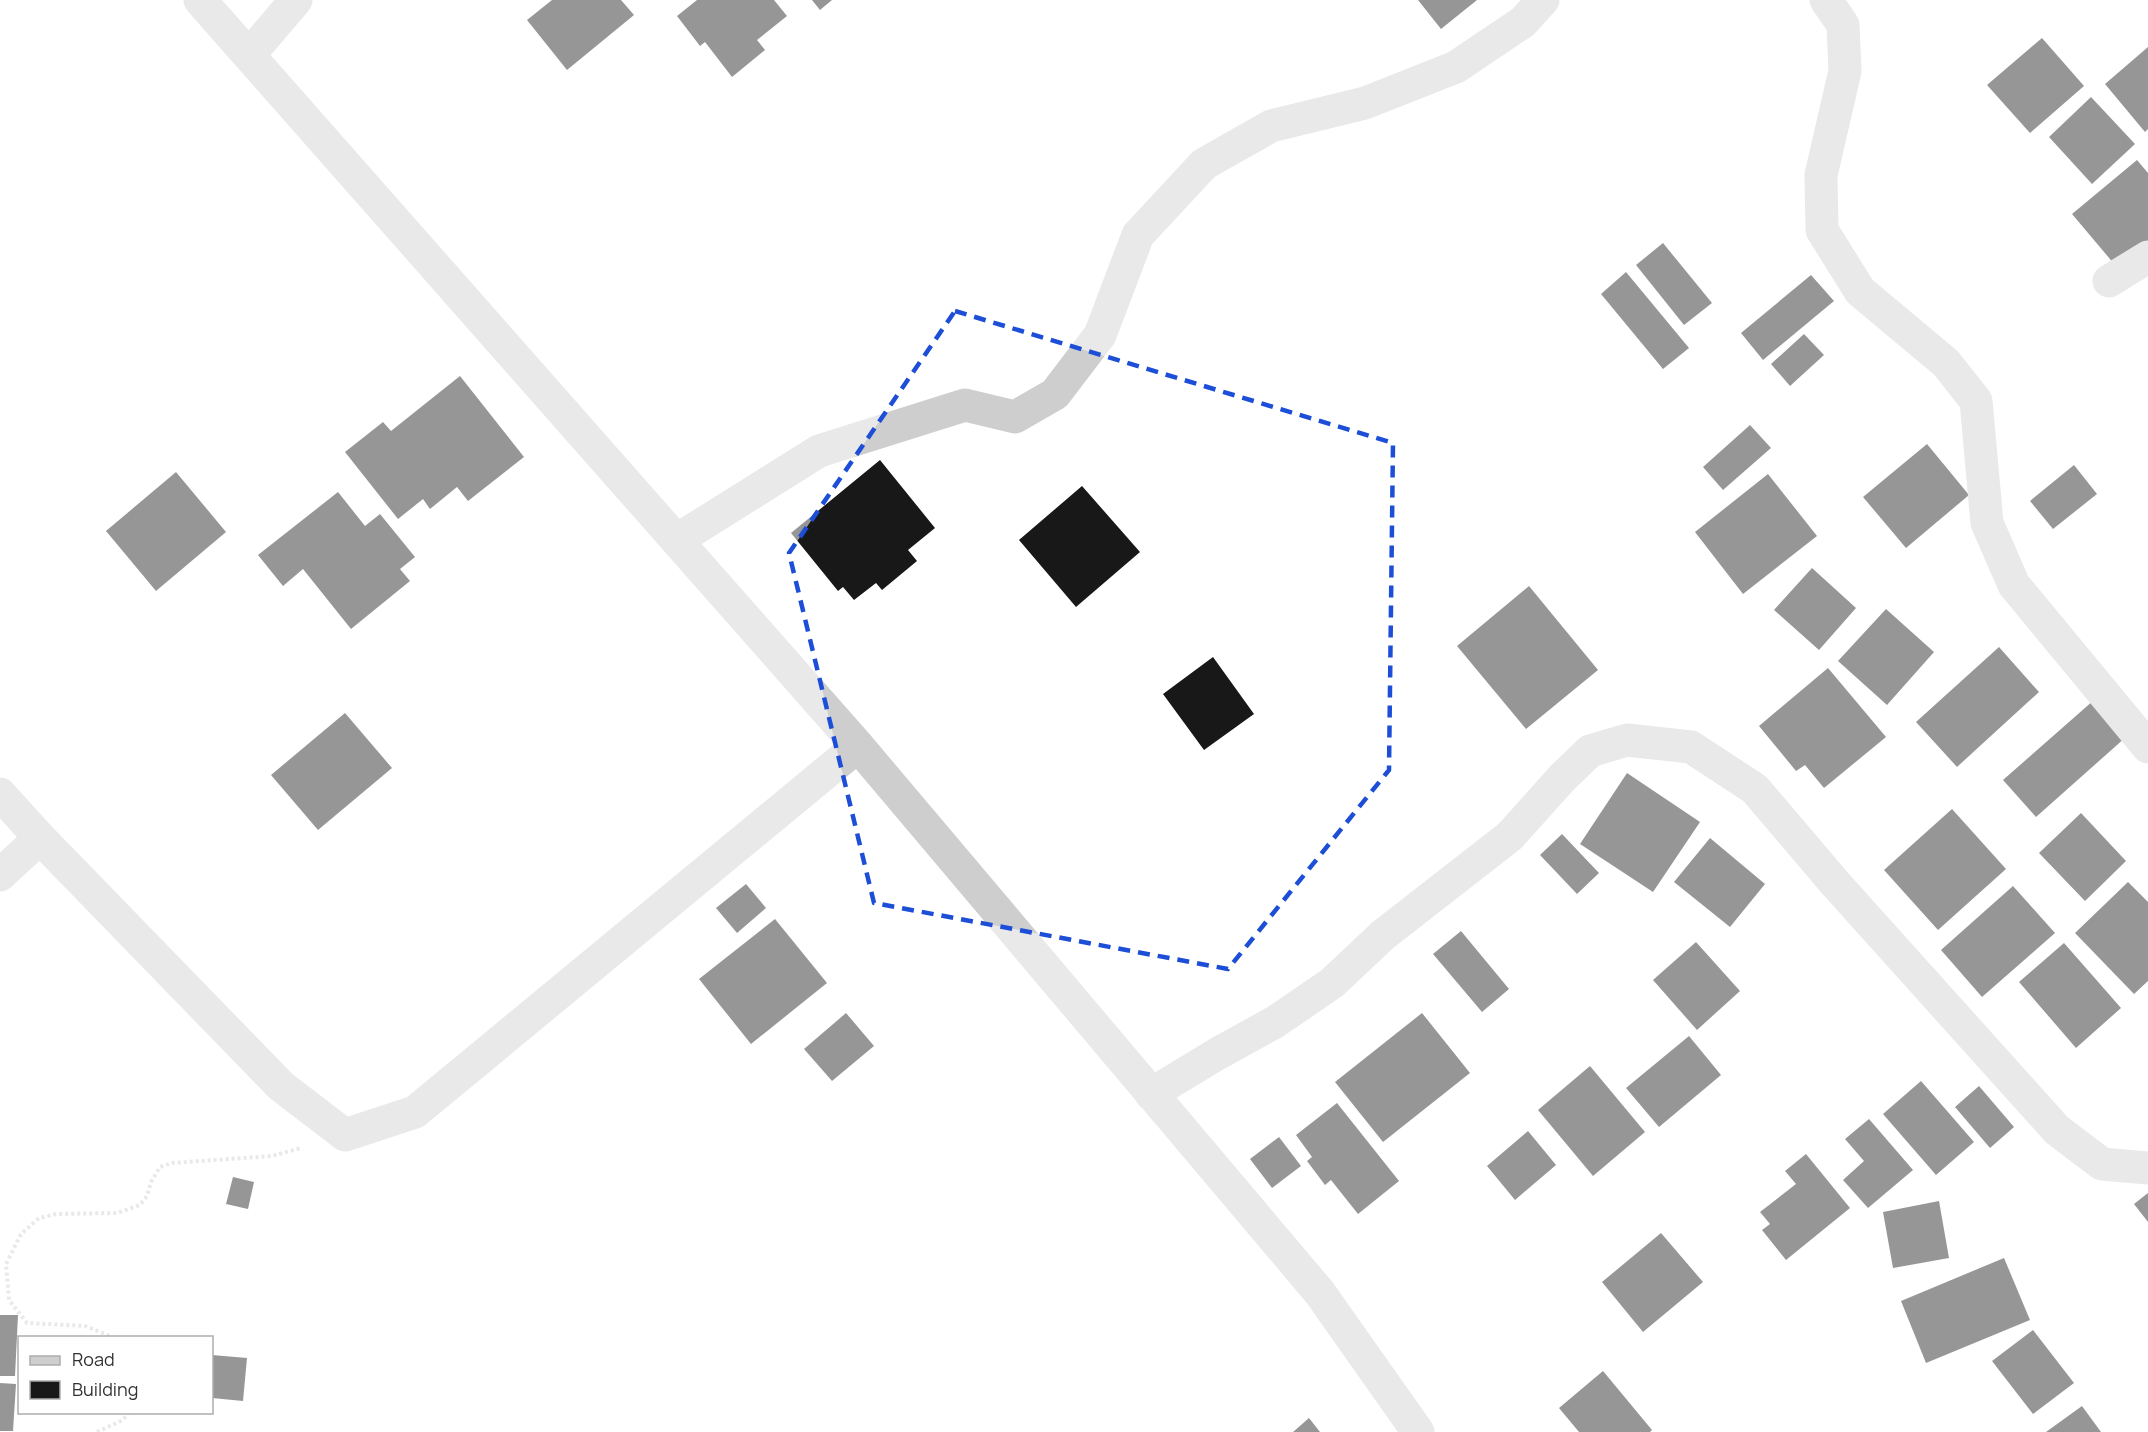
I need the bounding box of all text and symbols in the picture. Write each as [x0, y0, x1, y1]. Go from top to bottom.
legend [18, 1336, 213, 1414]
text: Road [72, 1347, 115, 1371]
text: Building [72, 1377, 138, 1401]

